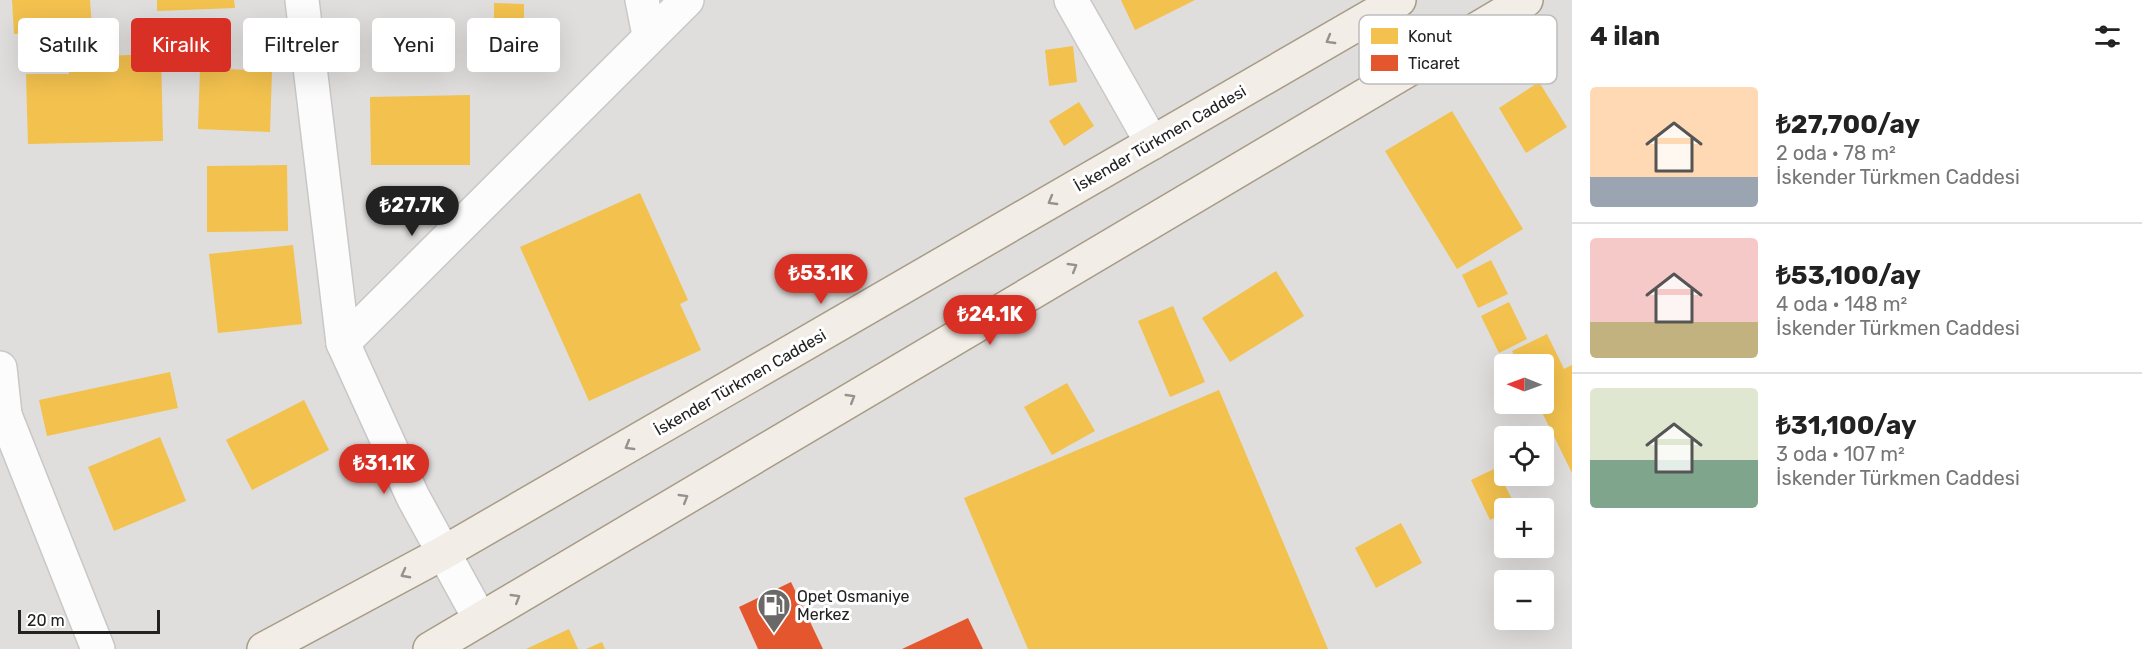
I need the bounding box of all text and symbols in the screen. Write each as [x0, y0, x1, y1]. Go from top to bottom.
legend [1359, 15, 1557, 84]
chip: Satılık [18, 18, 119, 72]
chip: Kiralık [131, 18, 231, 72]
chip: Filtreler [243, 18, 360, 72]
chip: Yeni [372, 18, 455, 72]
chip: Daire [467, 18, 560, 72]
icon: filters [2091, 20, 2124, 53]
text: 4 ilan [1590, 21, 1660, 52]
text: Konut [1408, 27, 1452, 46]
one-way arrow [1326, 33, 1336, 44]
text: Ticaret [1408, 54, 1460, 73]
street label: İskender Türkmen Caddesi [1071, 81, 1249, 195]
text: ₺27,700/ay [1776, 109, 1920, 140]
icon: home [1638, 111, 1710, 183]
text: 2 oda · 78 m² [1776, 141, 1896, 165]
text: İskender Türkmen Caddesi [1776, 165, 2020, 189]
pin: ₺27.7K [363, 186, 461, 237]
text: ₺27.7K [380, 193, 444, 217]
one-way arrow [1048, 193, 1058, 205]
pin: ₺53.1K [772, 254, 870, 305]
text: ₺53,100/ay [1776, 260, 1921, 291]
text: ₺53.1K [788, 261, 854, 285]
icon: home [1638, 262, 1710, 334]
one-way arrow [1067, 263, 1077, 274]
text: 4 oda · 148 m² [1776, 292, 1907, 316]
pin: ₺24.1K [941, 295, 1039, 346]
text: ₺24.1K [957, 302, 1023, 326]
text: İskender Türkmen Caddesi [1776, 316, 2020, 340]
street label: İskender Türkmen Caddesi [651, 325, 829, 439]
north arrow [1494, 354, 1554, 414]
map controls [1494, 354, 1554, 630]
one-way arrow [845, 394, 855, 406]
text: ₺31,100/ay [1776, 410, 1917, 441]
icon: home [1638, 412, 1710, 484]
button: locate [1494, 426, 1554, 486]
one-way arrow [625, 438, 635, 450]
text: 3 oda · 107 m² [1776, 442, 1905, 466]
pin: ₺31.1K [335, 444, 433, 495]
text: ₺31.1K [353, 451, 415, 475]
text: İskender Türkmen Caddesi [1776, 466, 2020, 490]
one-way arrow [678, 494, 688, 505]
button: + [1494, 498, 1554, 558]
one-way arrow [401, 567, 411, 578]
button: − [1494, 570, 1554, 630]
fuel station icon: Opet Osmaniye Merkez [756, 587, 792, 634]
place label: Opet Osmaniye Merkez [797, 587, 910, 624]
one-way arrow [510, 593, 520, 605]
scale bar [18, 607, 160, 634]
text: 20 m [27, 611, 65, 630]

